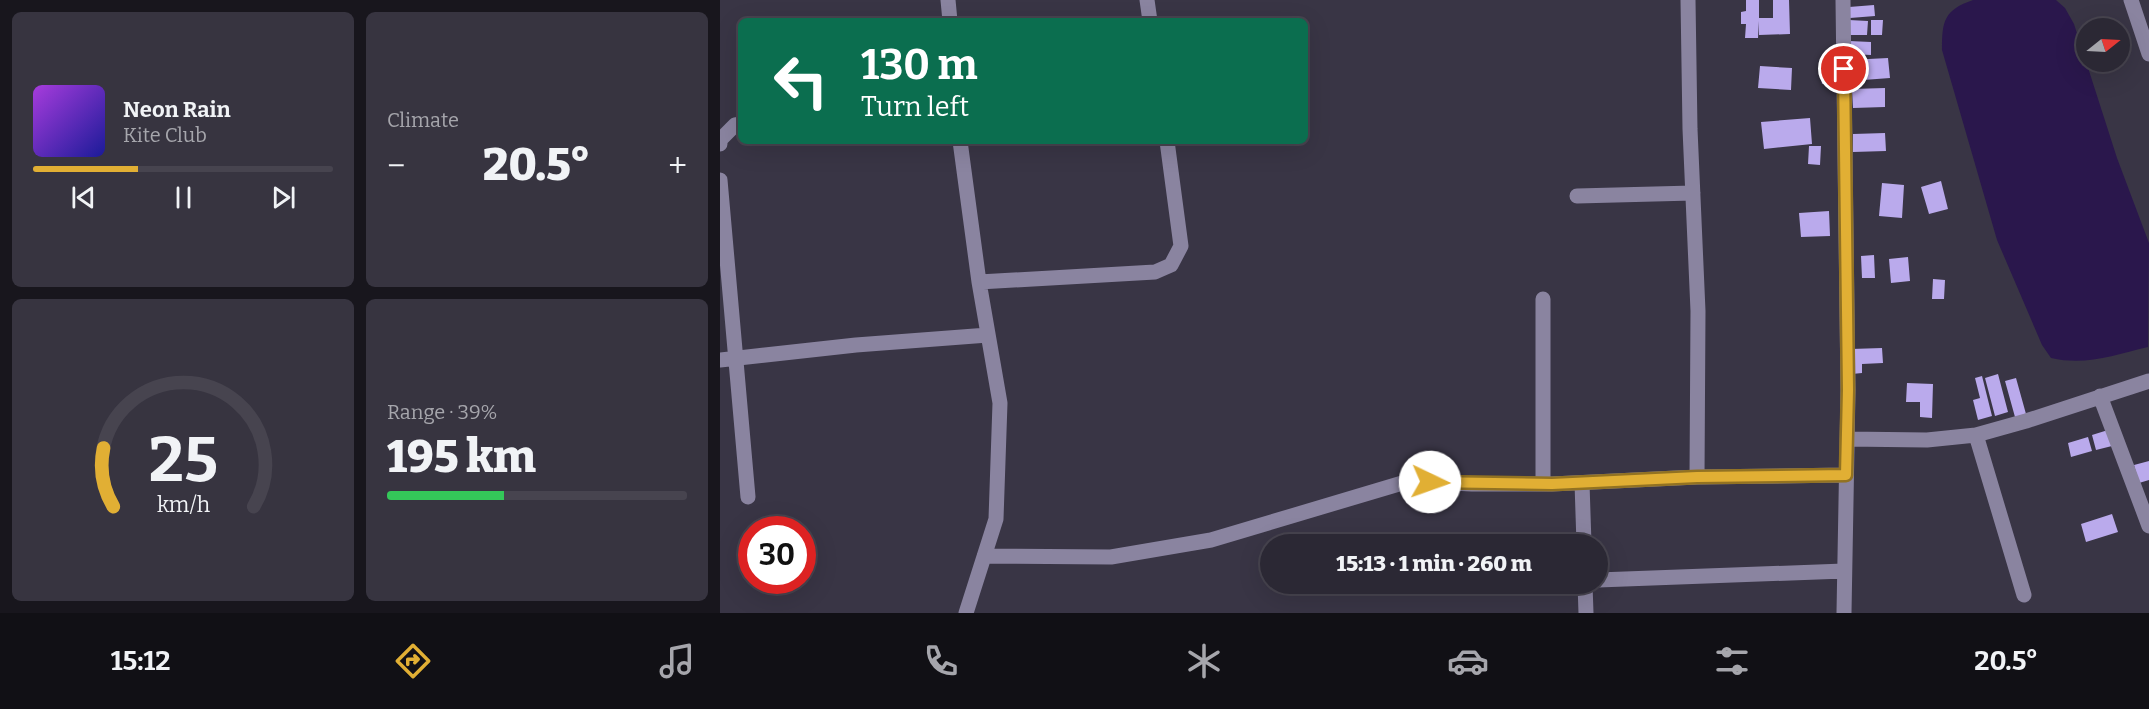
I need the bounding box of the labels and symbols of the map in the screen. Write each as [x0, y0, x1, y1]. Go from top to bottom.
north arrow [2076, 18, 2130, 72]
pin [1818, 43, 1869, 94]
position arrow [1398, 450, 1462, 514]
speed limit sign: 30 [738, 516, 816, 594]

